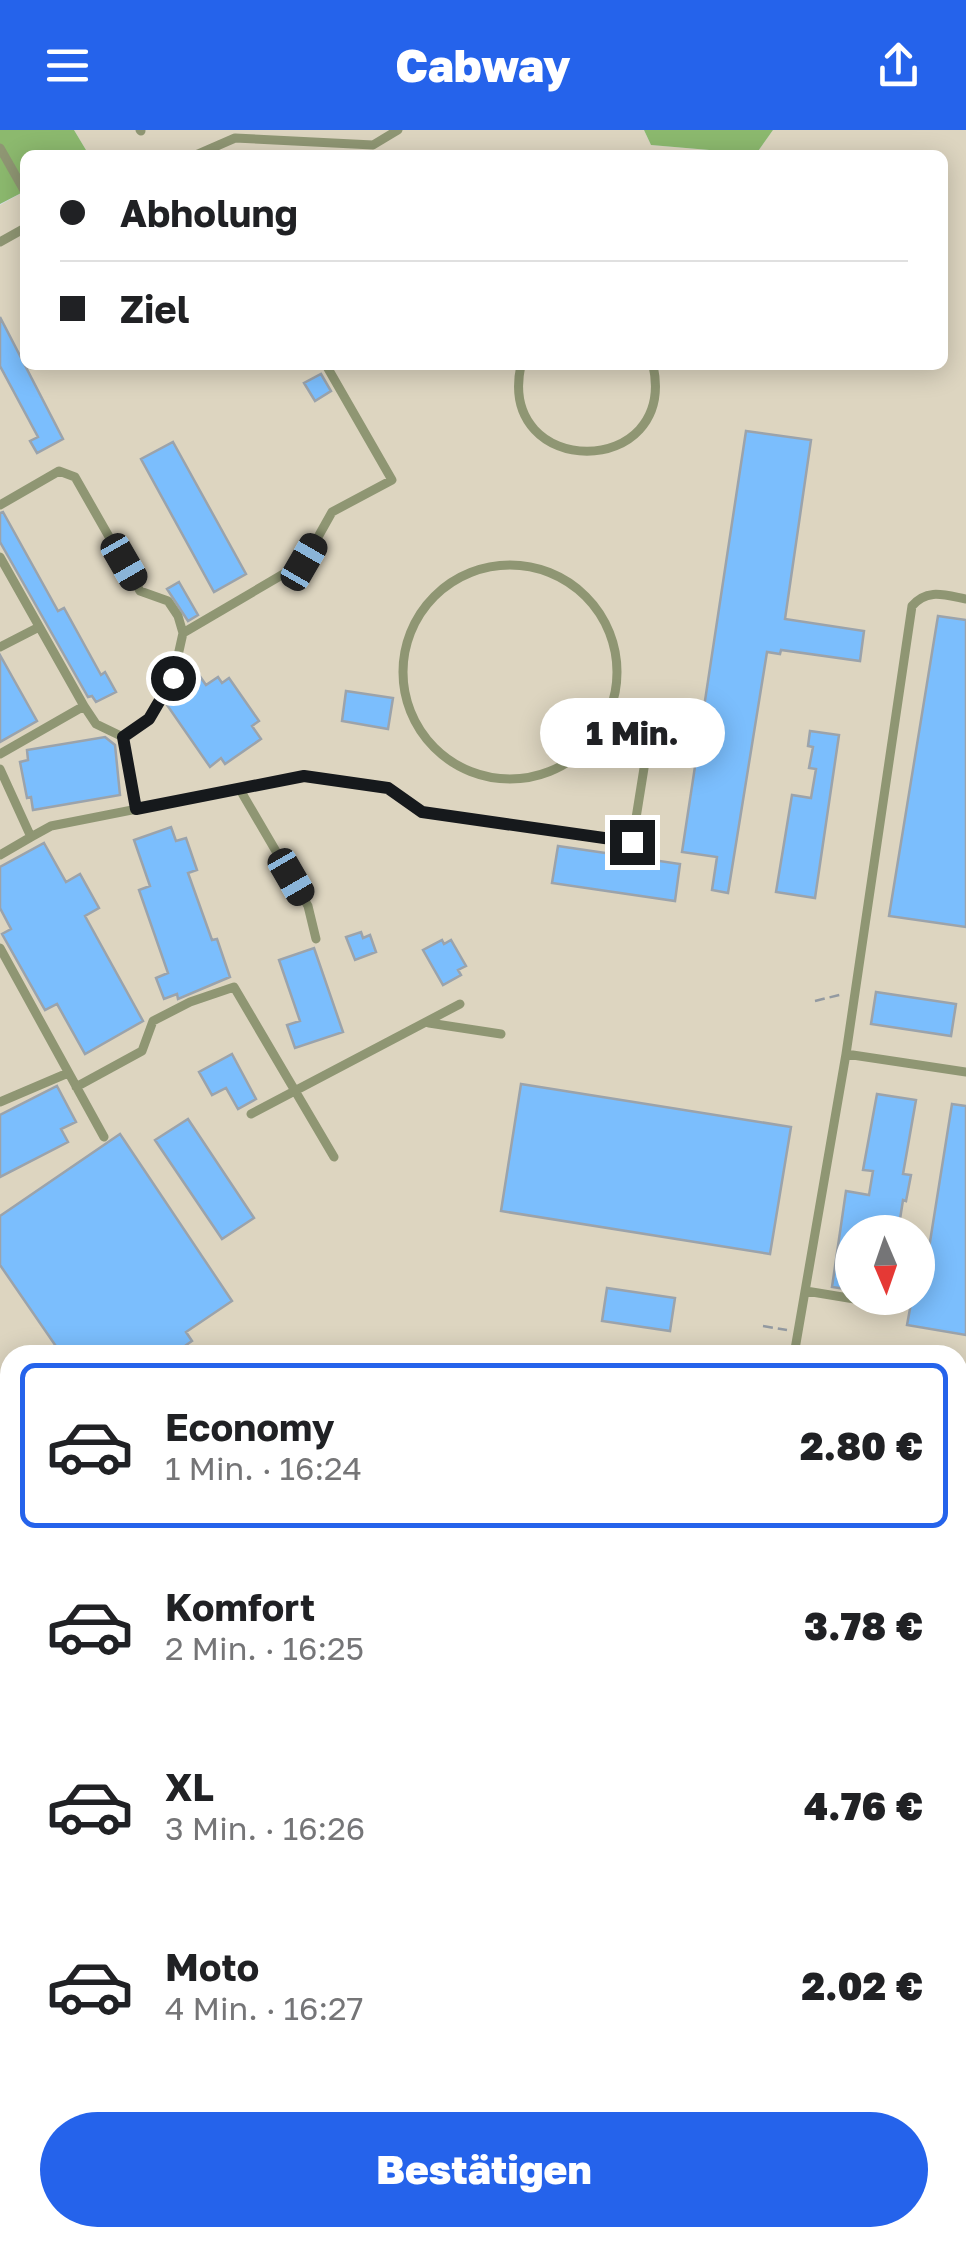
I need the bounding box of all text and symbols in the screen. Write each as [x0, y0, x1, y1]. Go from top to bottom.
icon: menu [40, 38, 95, 93]
text: Cabway [395, 38, 571, 92]
icon: share [871, 38, 926, 93]
text: Abholung [120, 190, 298, 235]
text: Ziel [120, 286, 190, 331]
car [96, 529, 152, 595]
car [276, 529, 332, 595]
route start [151, 656, 196, 701]
callout: 1 Min. [540, 697, 724, 767]
text: 1 Min. [586, 714, 679, 752]
route end [610, 820, 655, 865]
car [263, 844, 319, 910]
north arrow [835, 1215, 935, 1315]
map controls [835, 1215, 935, 1315]
icon: car [45, 1401, 135, 1491]
text: Economy [165, 1404, 334, 1449]
text: 2.80 € [800, 1423, 923, 1468]
text: 1 Min. · 16:24 [165, 1449, 362, 1487]
icon: car [45, 1581, 135, 1671]
text: Komfort [165, 1584, 315, 1629]
text: 3.78 € [804, 1603, 923, 1648]
text: 2 Min. · 16:25 [165, 1629, 364, 1667]
icon: car [45, 1761, 135, 1851]
text: XL [165, 1764, 214, 1809]
text: 4.76 € [804, 1783, 923, 1828]
text: 3 Min. · 16:26 [165, 1809, 365, 1847]
icon: car [45, 1941, 135, 2031]
text: Moto [165, 1944, 259, 1989]
text: 2.02 € [801, 1963, 923, 2008]
text: 4 Min. · 16:27 [165, 1989, 364, 2027]
button: Bestätigen [40, 2112, 928, 2227]

